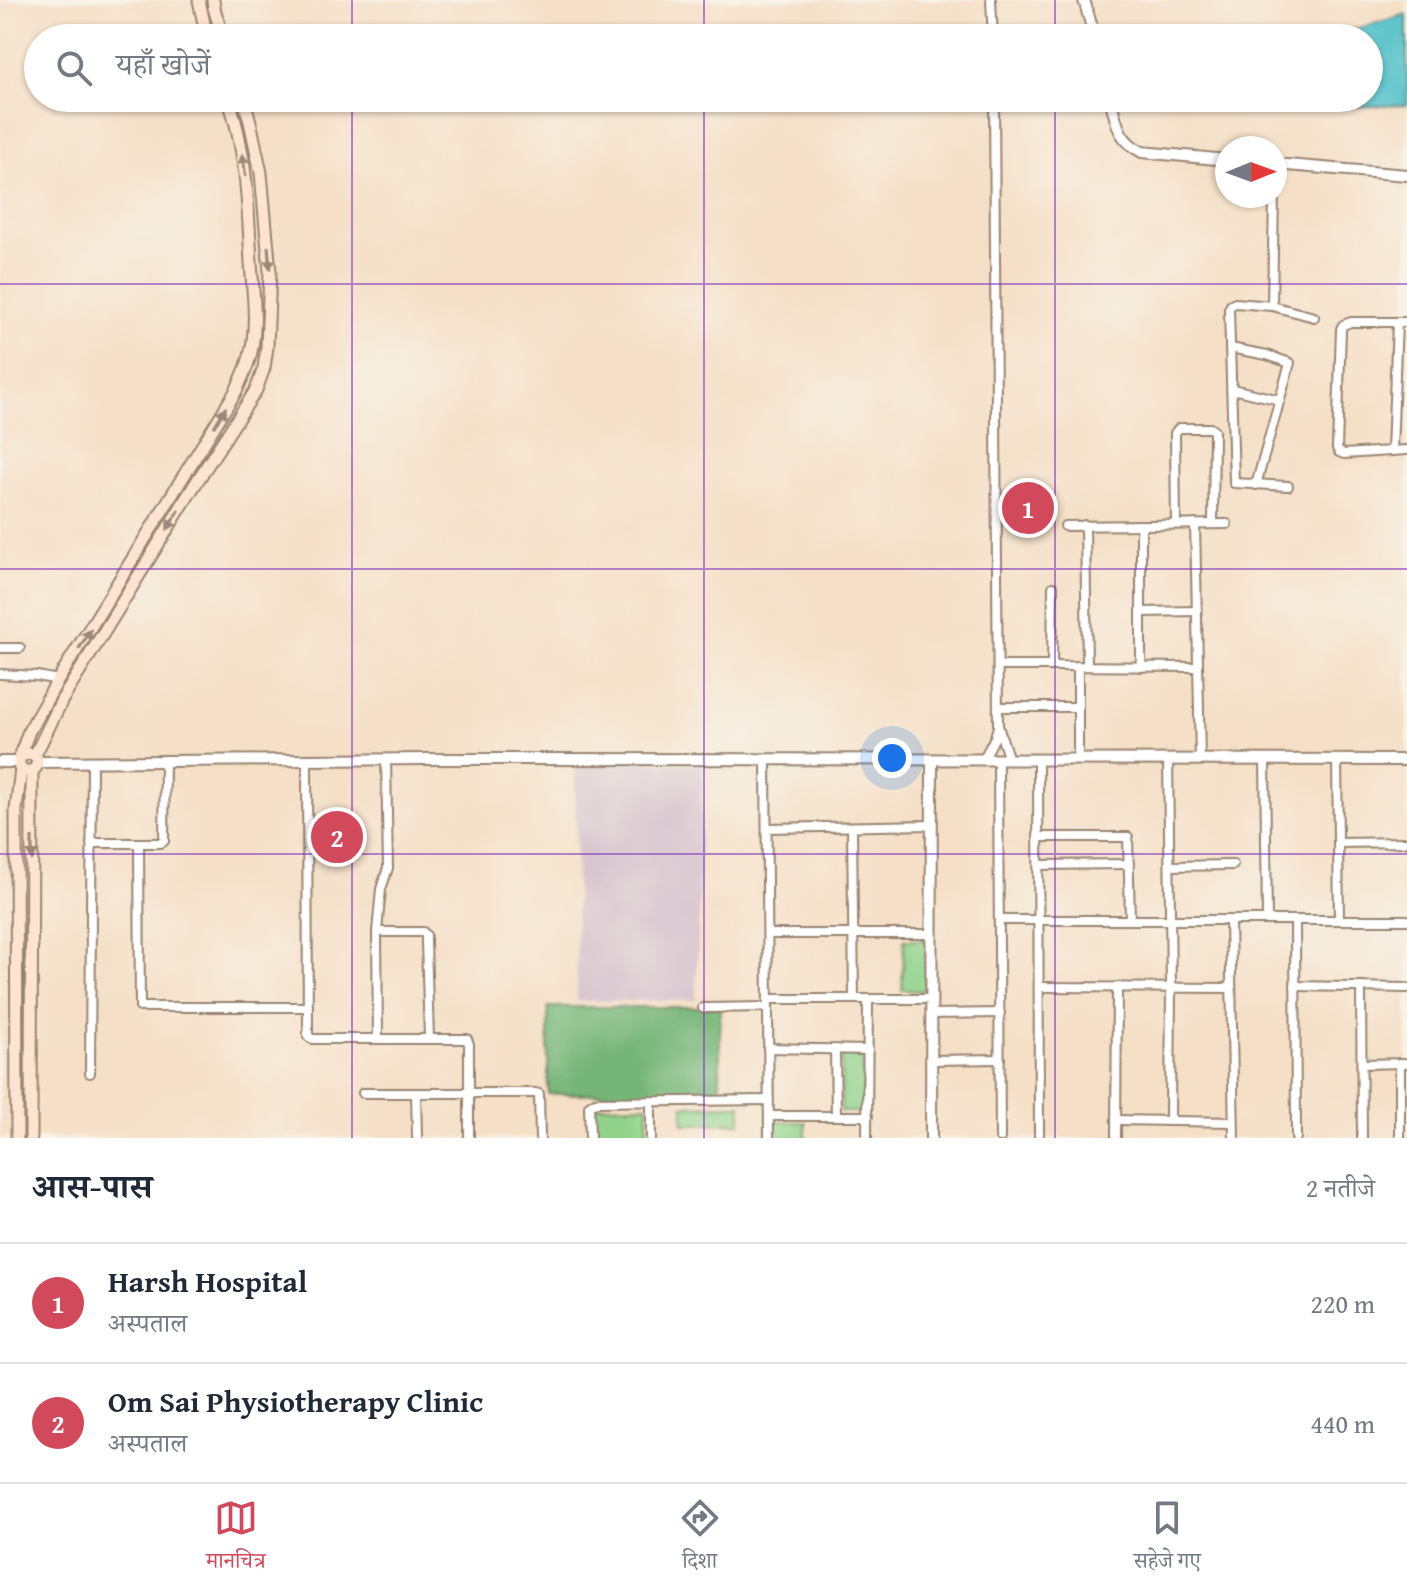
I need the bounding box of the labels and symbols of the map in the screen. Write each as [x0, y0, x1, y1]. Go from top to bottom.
north arrow [1215, 136, 1287, 208]
one-way arrow [237, 152, 250, 177]
one-way arrow [262, 246, 275, 271]
one-way arrow [213, 406, 227, 428]
pin: 1 [1002, 478, 1054, 538]
one-way arrow [166, 509, 180, 531]
one-way arrow [77, 628, 91, 650]
your location [872, 738, 912, 778]
pin: 2 [311, 807, 363, 867]
one-way arrow [25, 837, 38, 862]

